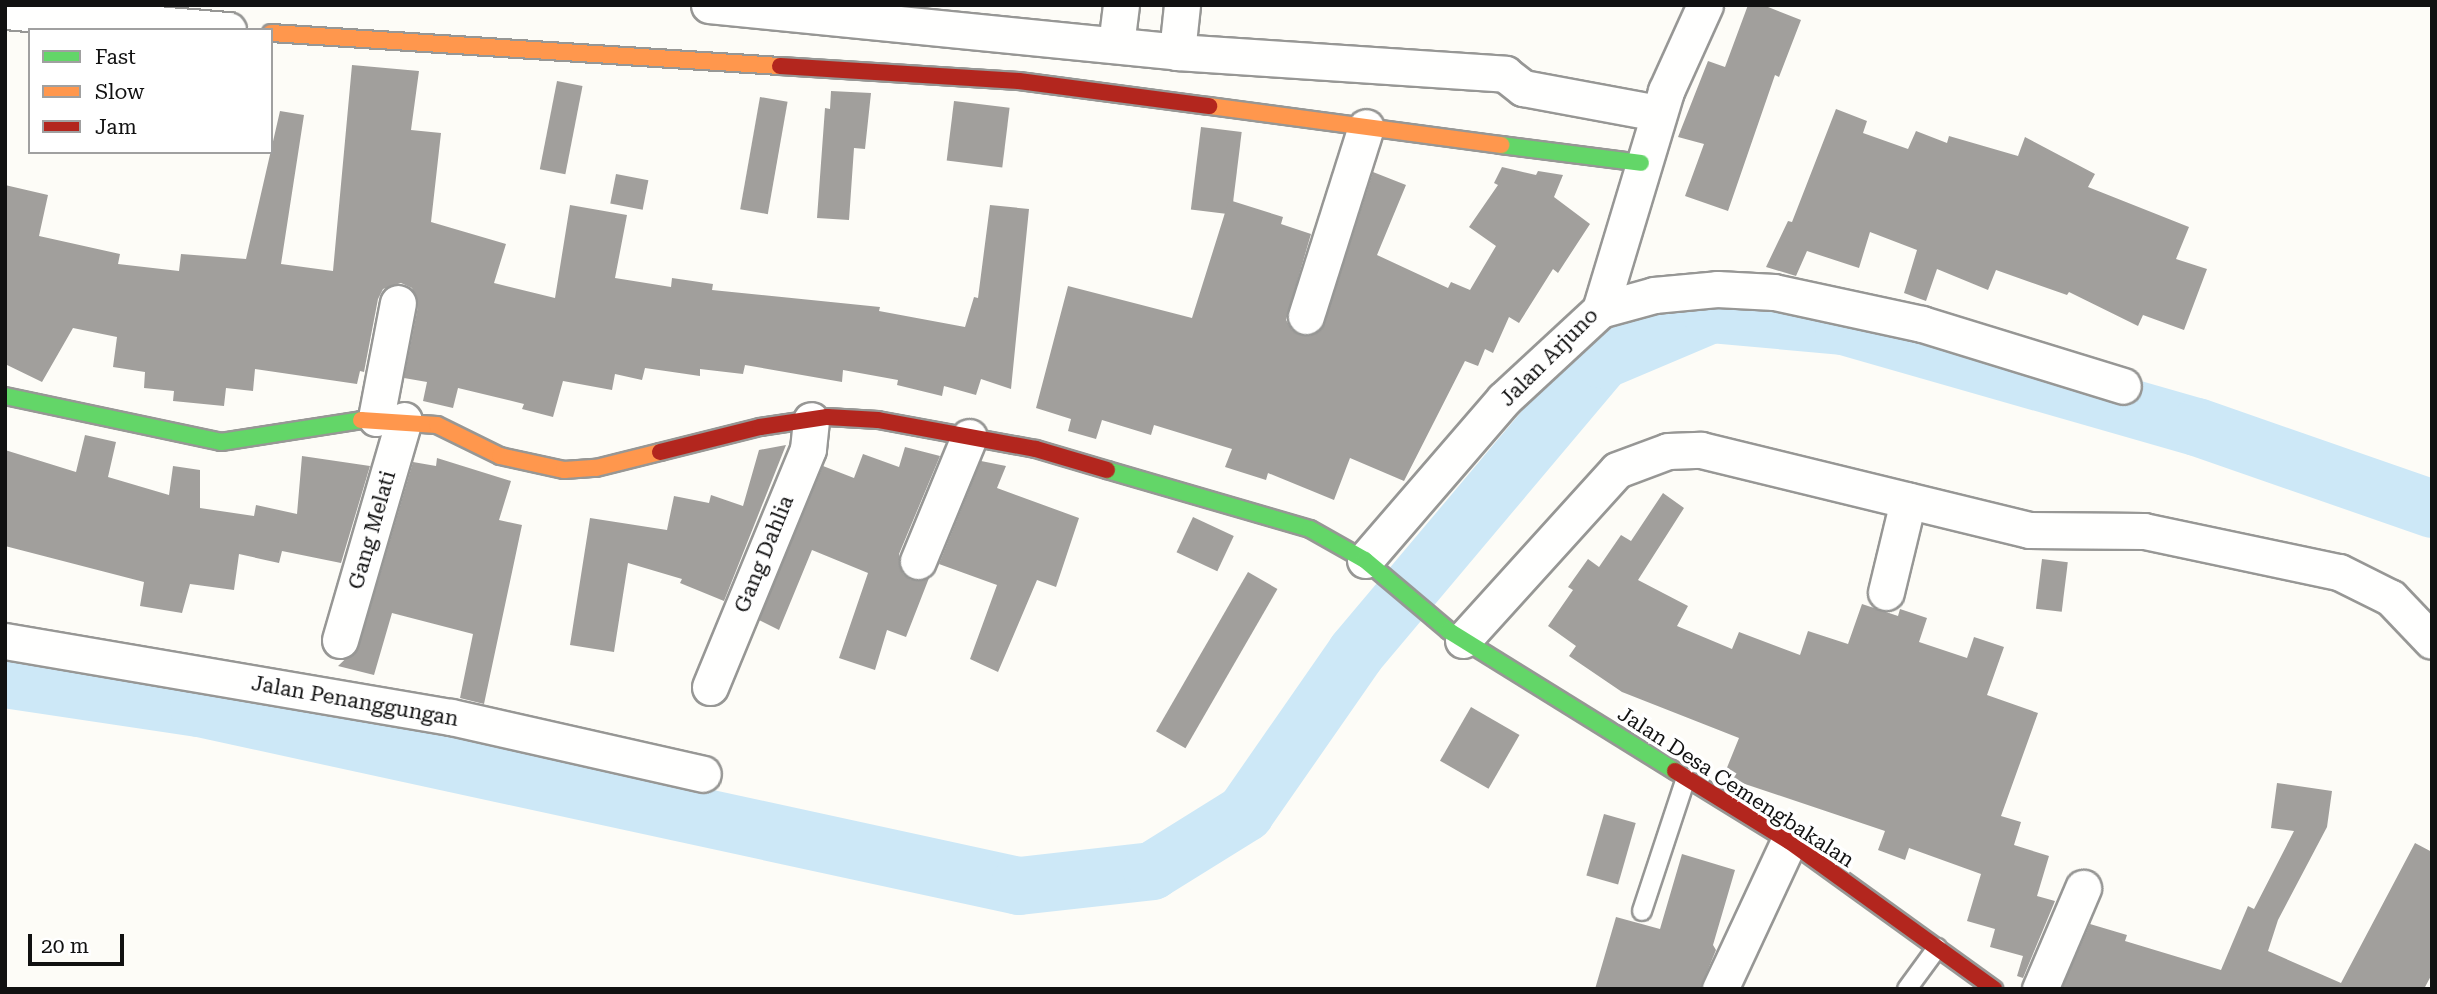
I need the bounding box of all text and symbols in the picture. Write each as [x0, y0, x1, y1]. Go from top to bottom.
legend [28, 28, 273, 154]
text: Fast [95, 45, 136, 69]
text: Slow [95, 80, 144, 104]
text: Jam [95, 115, 137, 139]
street label: Jalan Arjuno [1495, 303, 1603, 411]
street label: Gang Melati [343, 468, 401, 592]
street label: Gang Dahlia [729, 492, 799, 616]
street label: Jalan Penanggungan [250, 670, 460, 732]
street label: Jalan Desa Cemengbakalan [1613, 701, 1859, 873]
scale bar [32, 920, 128, 964]
text: 20 m [41, 934, 89, 958]

